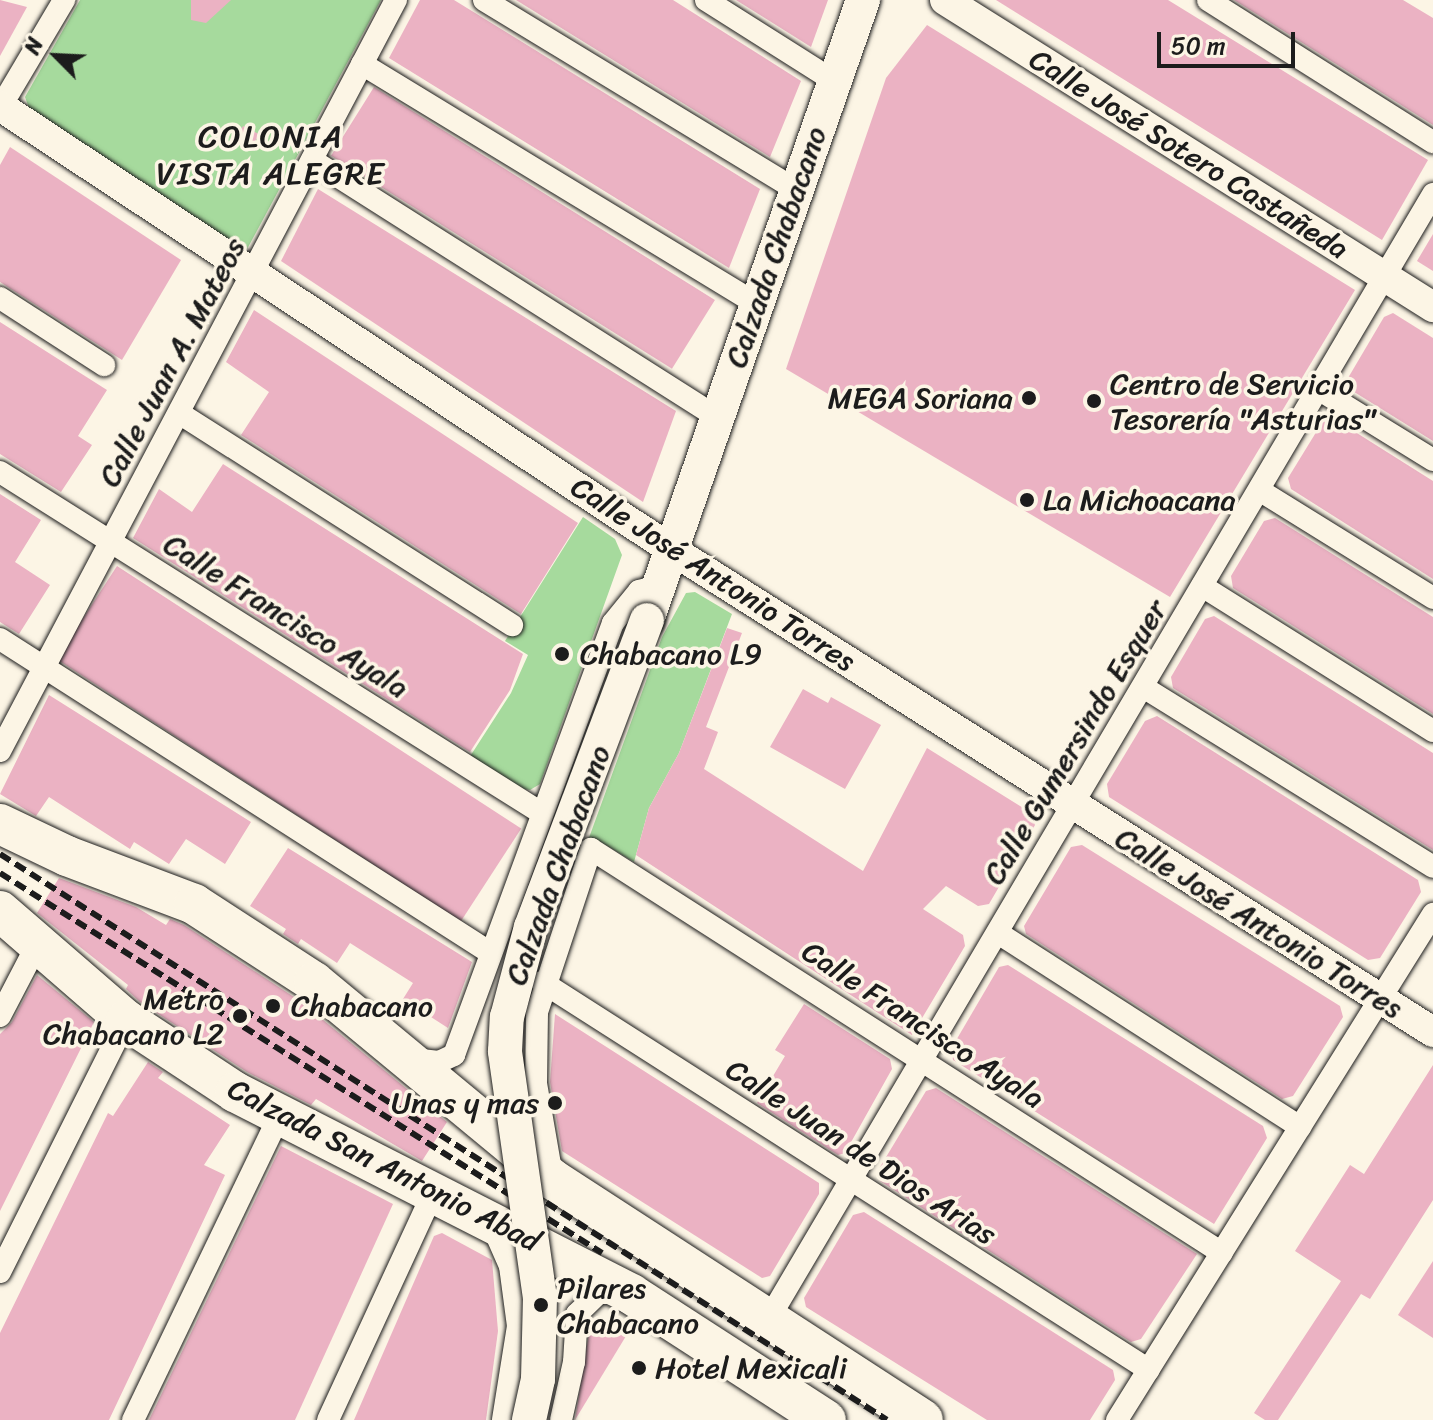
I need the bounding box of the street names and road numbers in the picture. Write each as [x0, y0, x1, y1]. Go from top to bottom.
street label: Calle José Sotero Castañeda [1020, 39, 1358, 269]
street label: Calzada Chabacano [718, 122, 834, 372]
street label: Calle Juan A. Mateos [91, 231, 253, 493]
street label: Calle José Antonio Torres [563, 468, 863, 680]
street label: Calle Francisco Ayala [157, 526, 415, 706]
street label: Calle Gumersindo Esquer [976, 594, 1174, 890]
street label: Calzada Chabacano [498, 740, 618, 990]
street label: Calle José Antonio Torres [1108, 819, 1410, 1027]
street label: Calle Francisco Ayala [795, 933, 1051, 1117]
street label: Calle Juan de Dios Arias [719, 1051, 1003, 1253]
street label: Calzada San Antonio Abad [221, 1070, 547, 1260]

